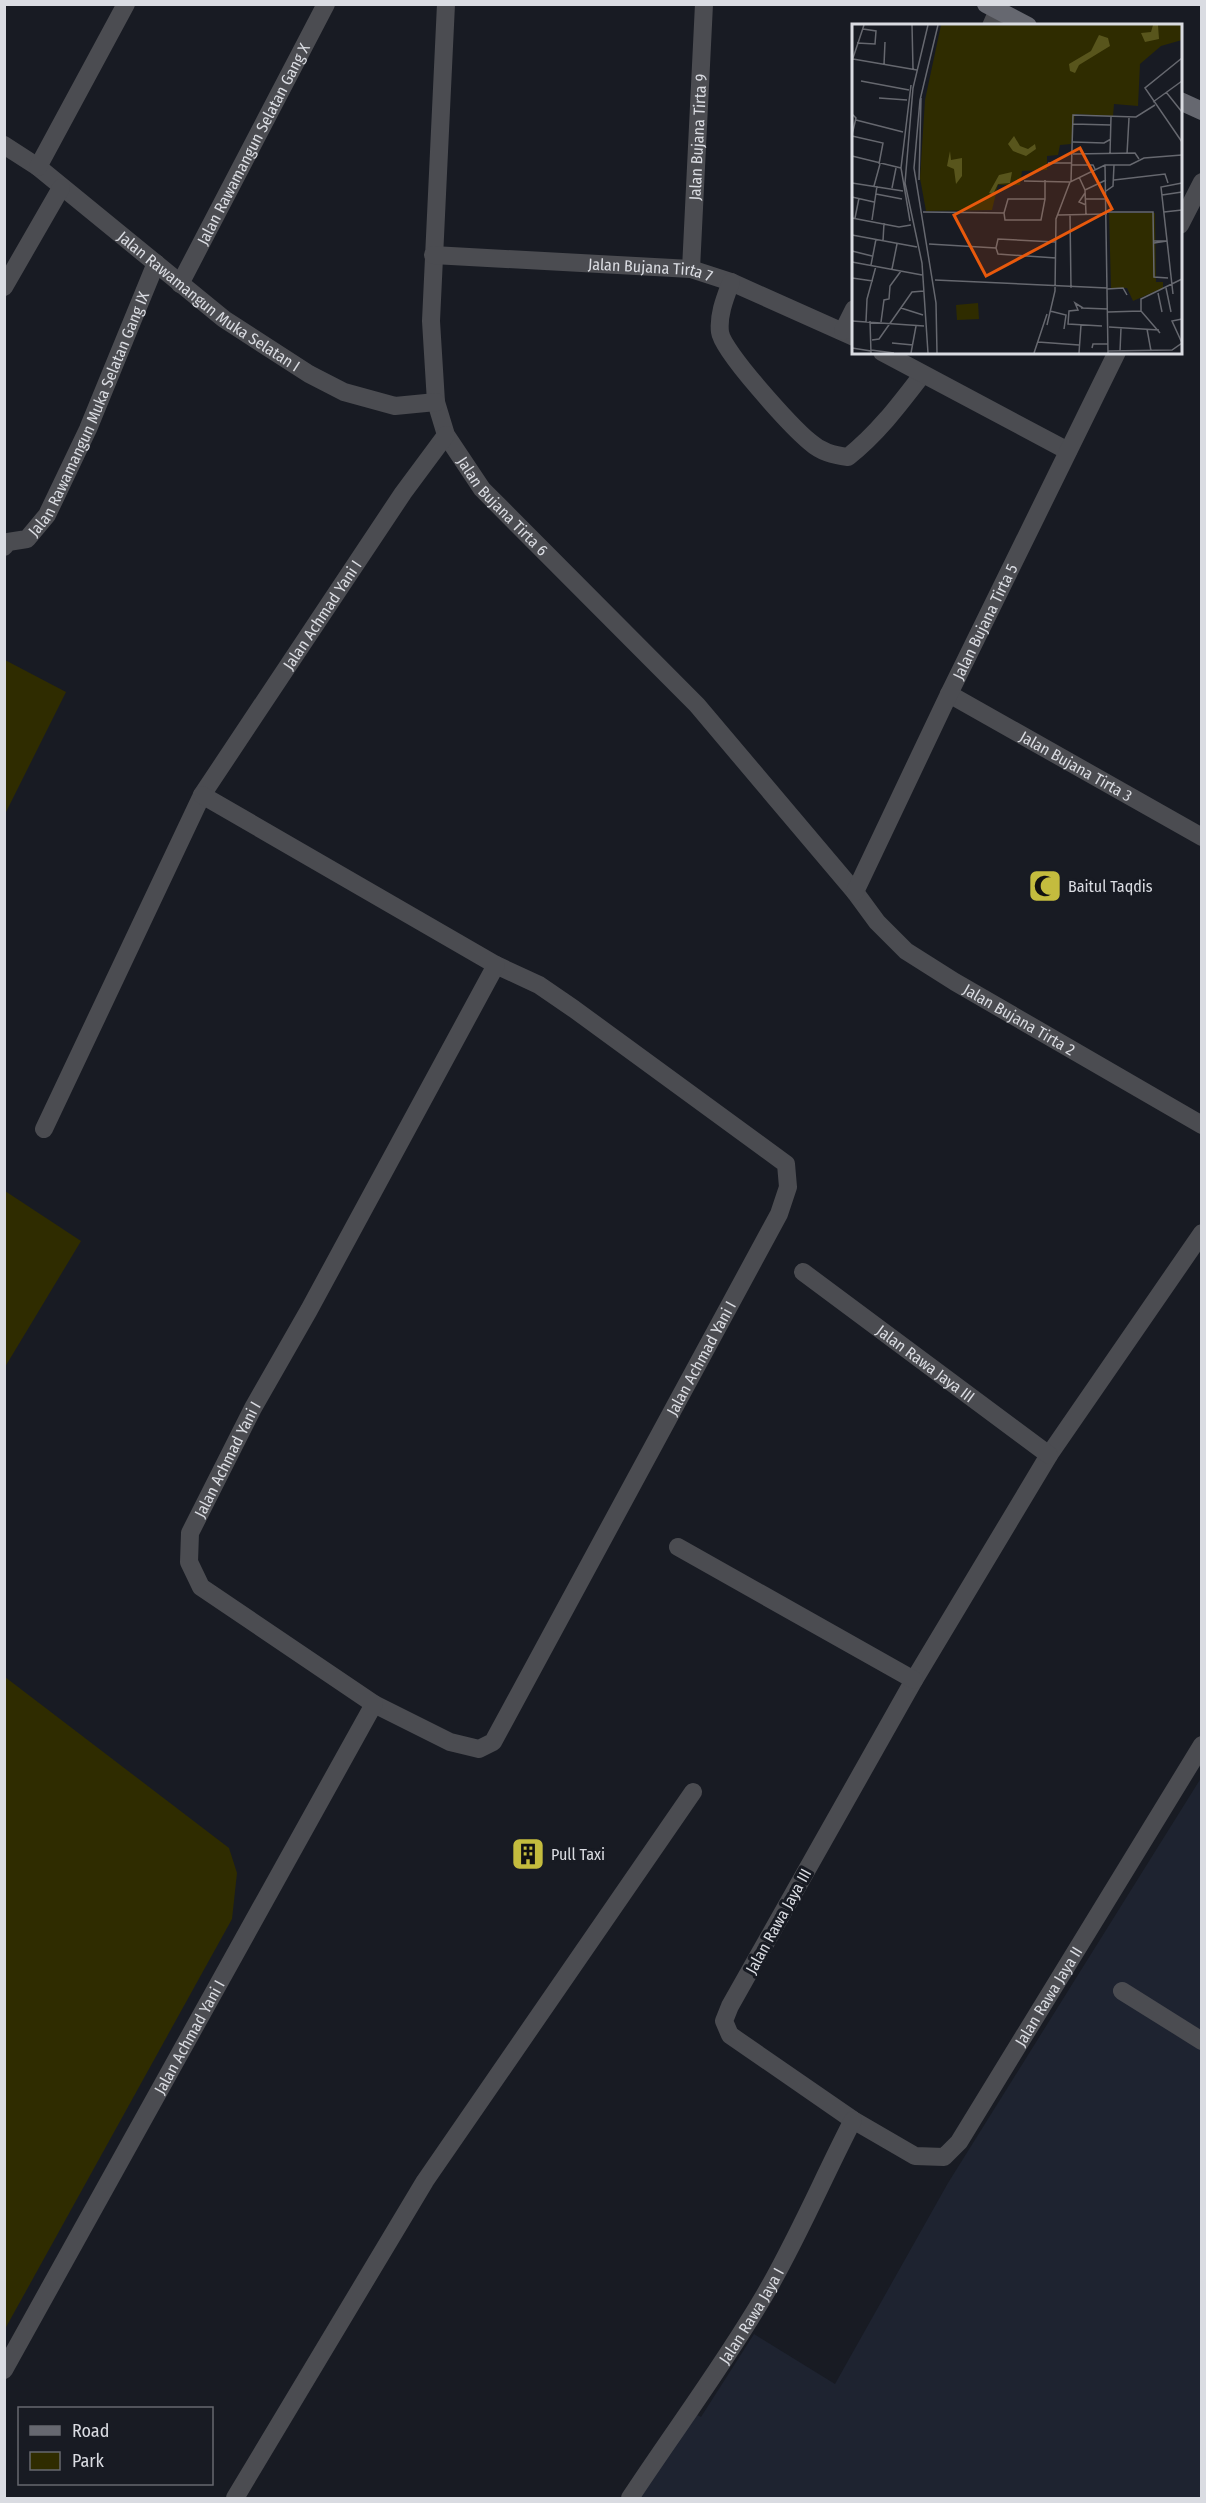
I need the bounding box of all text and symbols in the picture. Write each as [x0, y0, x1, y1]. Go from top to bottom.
inset map [852, 24, 1182, 354]
street label: Jalan Rawamangun Selatan Gang X [193, 40, 314, 248]
street label: Jalan Bujana Tirta 9 [685, 73, 711, 201]
street label: Jalan Rawamangun Muka Selatan I [114, 227, 303, 376]
street label: Jalan Bujana Tirta 7 [587, 254, 716, 286]
street label: Jalan Rawamangun Muka Selatan Gang IX [24, 289, 153, 540]
street label: Jalan Bujana Tirta 6 [453, 453, 552, 560]
street label: Jalan Achmad Yani I [279, 557, 366, 673]
street label: Jalan Bujana Tirta 5 [949, 561, 1021, 683]
street label: Jalan Bujana Tirta 3 [1016, 727, 1136, 806]
mosque icon: Baitul Taqdis [1027, 868, 1063, 904]
place label: Baitul Taqdis [1068, 877, 1153, 896]
street label: Jalan Bujana Tirta 2 [960, 980, 1078, 1060]
street label: Jalan Achmad Yani I [663, 1298, 740, 1419]
street label: Jalan Rawa Jaya III [873, 1321, 978, 1406]
street label: Jalan Achmad Yani I [190, 1398, 265, 1521]
building icon: Pull Taxi [510, 1836, 546, 1872]
place label: Pull Taxi [551, 1845, 605, 1864]
street label: Jalan Rawa Jaya III [742, 1865, 815, 1977]
street label: Jalan Rawa Jaya II [1011, 1943, 1086, 2050]
street label: Jalan Achmad Yani I [150, 1977, 229, 2098]
street label: Jalan Rawa Jaya I [715, 2265, 788, 2368]
legend [18, 2407, 213, 2485]
text: Road [72, 2420, 109, 2442]
text: Park [72, 2450, 105, 2472]

